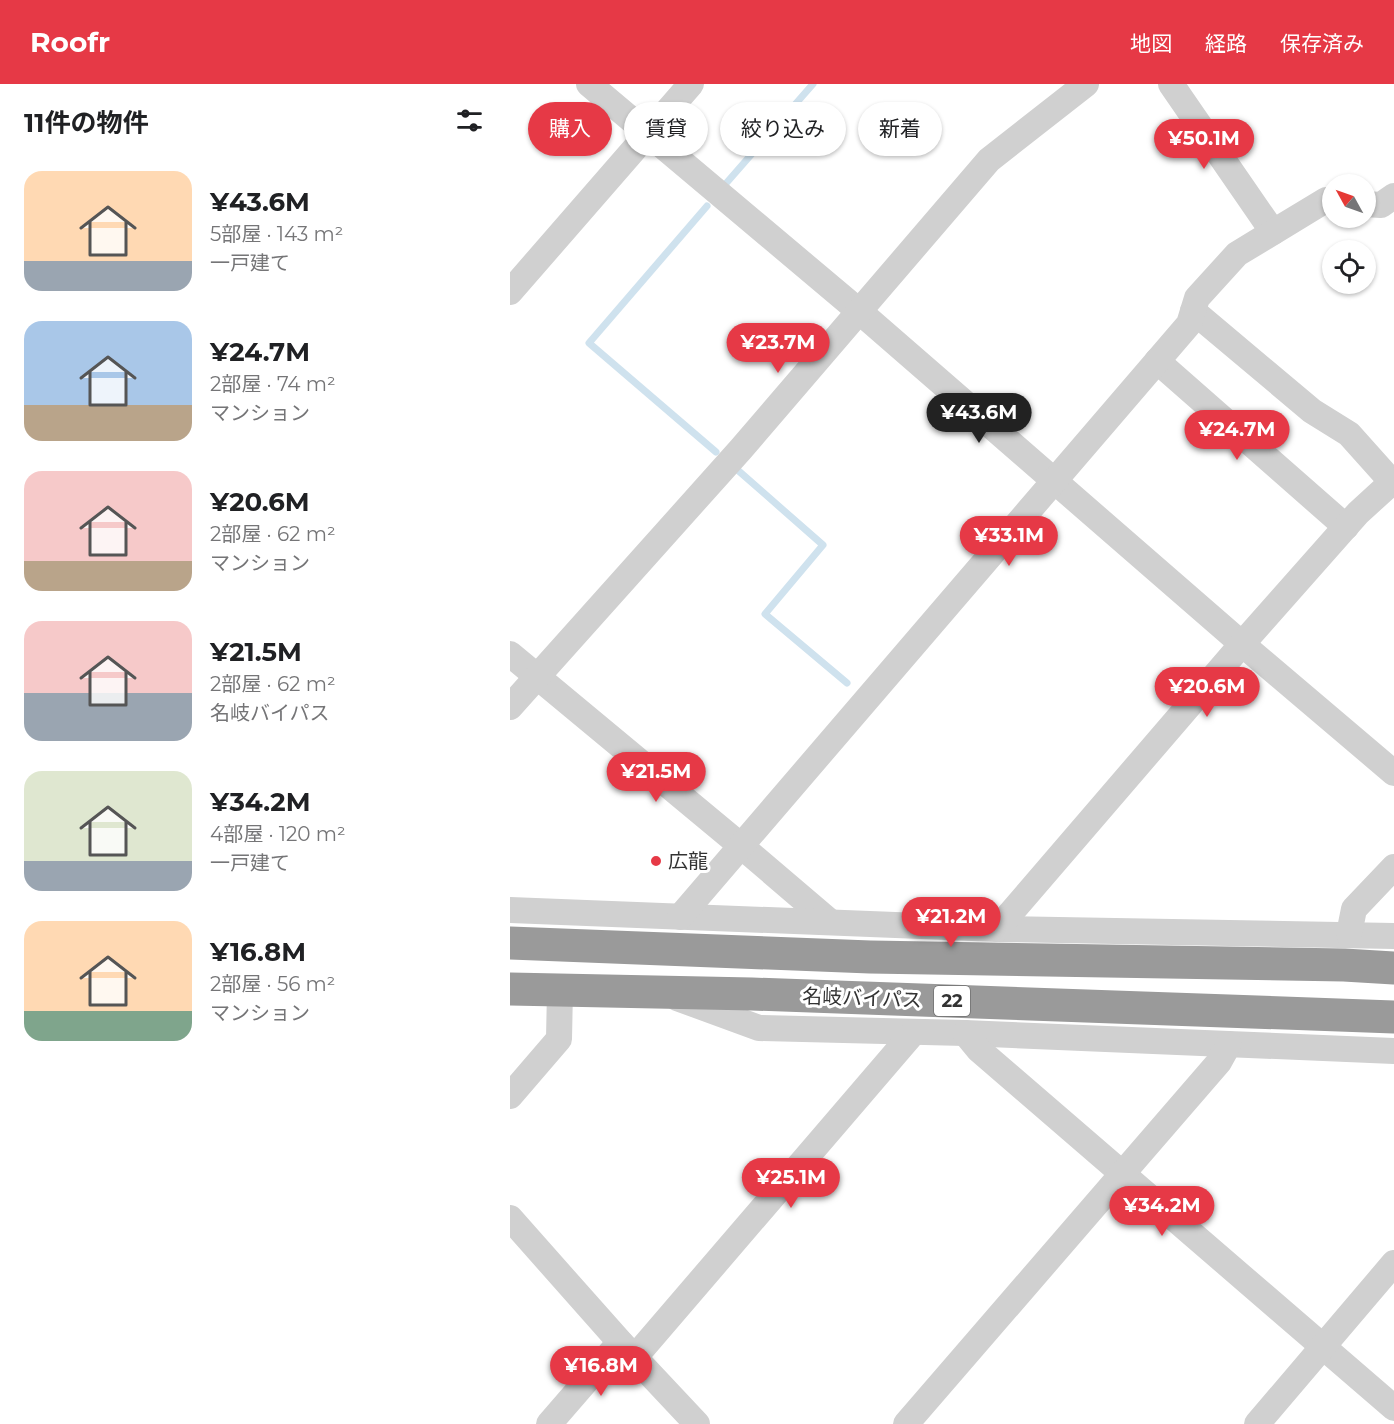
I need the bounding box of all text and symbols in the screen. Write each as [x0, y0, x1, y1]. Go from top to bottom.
text: Roofr [30, 25, 110, 59]
text: 地図 [1130, 31, 1172, 56]
text: 経路 [1205, 31, 1247, 56]
text: 保存済み [1280, 31, 1364, 56]
chip: 購入 [528, 102, 612, 156]
chip: 賃貸 [624, 102, 708, 156]
chip: 絞り込み [720, 102, 846, 156]
chip: 新着 [858, 102, 942, 156]
icon: filters [453, 104, 486, 137]
text: 11件の物件 [24, 107, 148, 139]
pin: ¥50.1M [1155, 119, 1253, 170]
text: ¥50.1M [1168, 126, 1240, 150]
north arrow [1322, 174, 1376, 228]
map controls [1322, 174, 1376, 294]
text: ¥43.6M [210, 186, 310, 218]
icon: home [72, 195, 144, 267]
text: 5部屋 · 143 m² [210, 222, 343, 246]
button: locate [1322, 240, 1376, 294]
text: 一戸建て [210, 251, 290, 275]
pin: ¥23.7M [729, 323, 827, 374]
text: ¥23.7M [741, 330, 815, 354]
text: ¥24.7M [210, 336, 310, 368]
icon: home [72, 345, 144, 417]
text: 2部屋 · 74 m² [210, 372, 336, 396]
pin: ¥43.6M [930, 393, 1028, 444]
text: ¥43.6M [941, 400, 1017, 424]
text: マンション [210, 401, 310, 425]
pin: ¥24.7M [1188, 410, 1286, 461]
text: ¥24.7M [1199, 417, 1275, 441]
text: ¥20.6M [210, 486, 310, 518]
icon: home [72, 495, 144, 567]
pin: ¥33.1M [960, 516, 1058, 567]
text: 2部屋 · 62 m² [210, 522, 335, 546]
text: ¥33.1M [974, 523, 1044, 547]
text: マンション [210, 551, 310, 575]
text: ¥21.5M [210, 636, 302, 668]
icon: home [72, 645, 144, 717]
pin: ¥20.6M [1158, 667, 1256, 718]
text: 2部屋 · 62 m² [210, 672, 335, 696]
text: ¥20.6M [1169, 674, 1245, 698]
text: 名岐バイパス [210, 701, 330, 725]
pin: ¥21.5M [607, 752, 705, 803]
text: ¥21.5M [621, 759, 691, 783]
text: ¥34.2M [210, 786, 310, 818]
icon: home [72, 795, 144, 867]
text: 4部屋 · 120 m² [210, 822, 346, 846]
place label: 広龍 [668, 849, 708, 873]
text: 一戸建て [210, 851, 290, 875]
marker: 広龍 [649, 854, 663, 868]
pin: ¥21.2M [902, 897, 1000, 948]
text: ¥21.2M [916, 904, 986, 928]
text: ¥16.8M [210, 936, 306, 968]
icon: home [72, 945, 144, 1017]
text: 2部屋 · 56 m² [210, 972, 335, 996]
street label: 名岐バイパス [802, 984, 922, 1012]
road number: 22 [934, 986, 970, 1016]
text: マンション [210, 1001, 310, 1025]
pin: ¥25.1M [742, 1158, 840, 1209]
text: ¥25.1M [756, 1165, 826, 1189]
pin: ¥34.2M [1113, 1186, 1211, 1237]
text: ¥34.2M [1123, 1193, 1201, 1217]
pin: ¥16.8M [552, 1346, 650, 1397]
text: ¥16.8M [564, 1353, 638, 1377]

